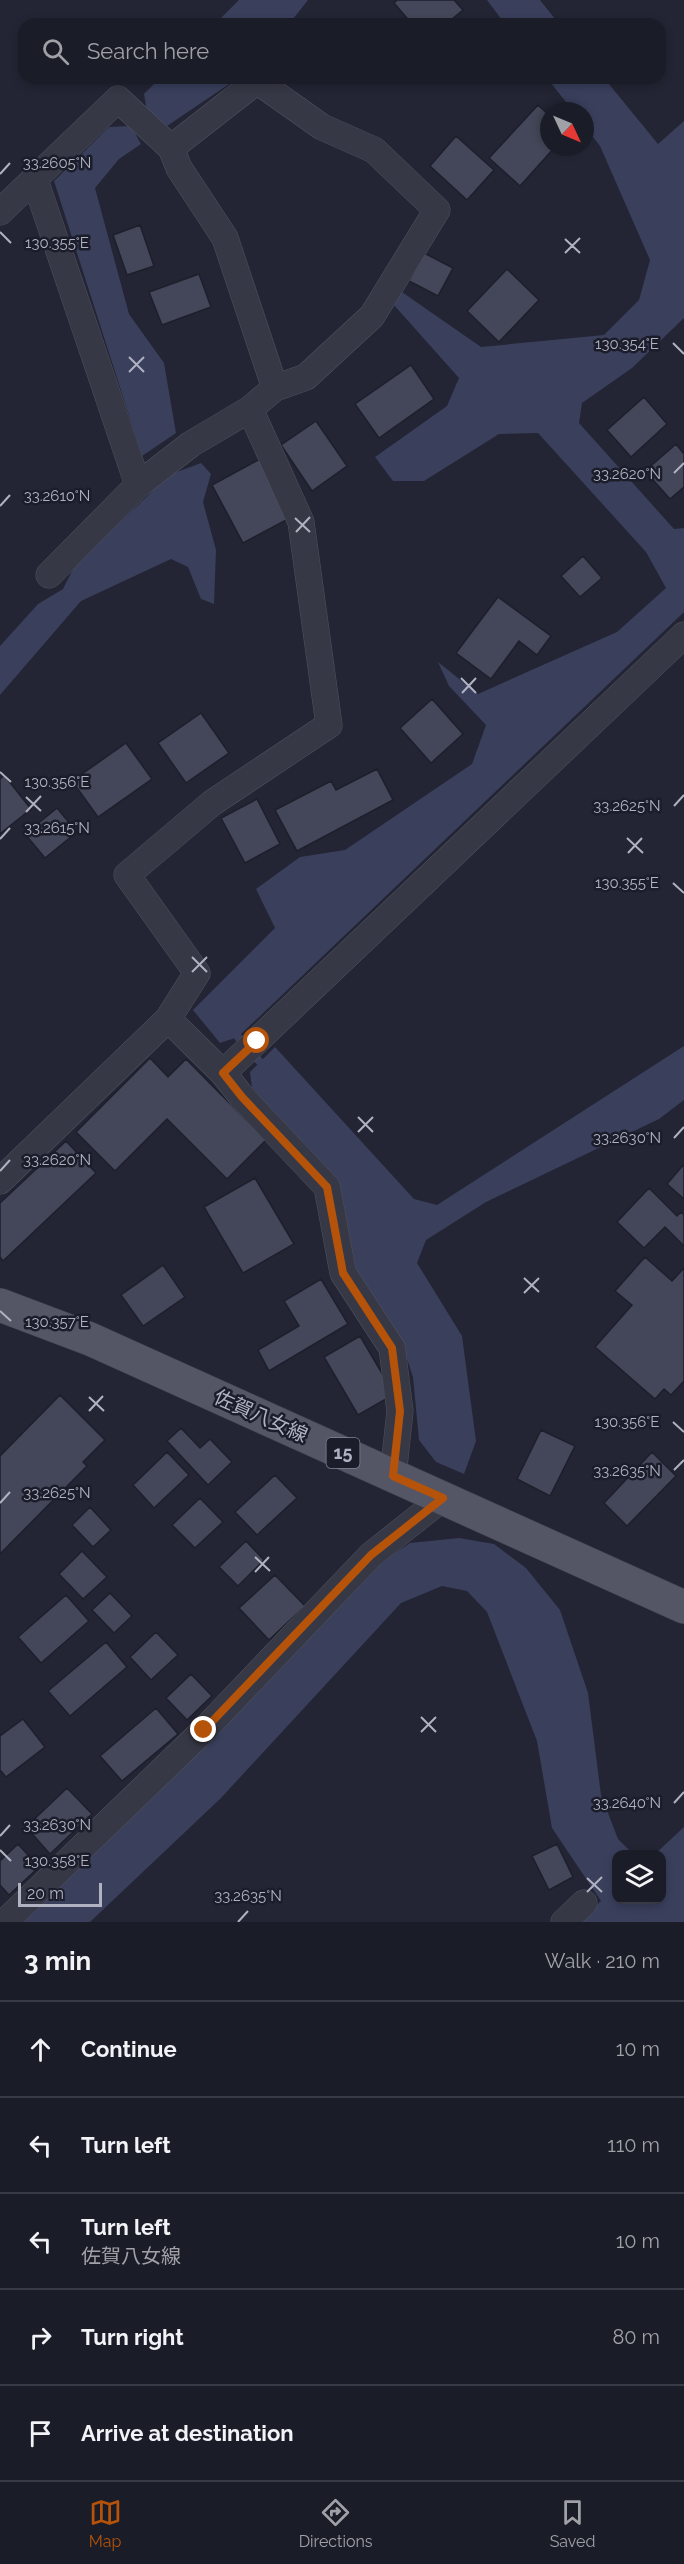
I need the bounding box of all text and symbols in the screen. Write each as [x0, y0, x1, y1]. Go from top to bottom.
search box [18, 18, 666, 84]
icon: search [39, 35, 72, 68]
text: Search here [87, 38, 209, 64]
north arrow [540, 102, 594, 156]
text: 33.2605°N [23, 154, 91, 172]
text: 130.355°E [25, 234, 89, 252]
text: 130.354°E [595, 335, 659, 353]
text: 33.2620°N [593, 465, 661, 483]
text: 33.2610°N [24, 487, 90, 505]
text: 130.356°E [25, 773, 89, 791]
text: 33.2625°N [593, 797, 661, 815]
text: 33.2615°N [24, 819, 90, 837]
text: 130.355°E [595, 874, 659, 892]
route start [243, 1027, 269, 1053]
text: 33.2630°N [593, 1129, 661, 1147]
text: 33.2620°N [23, 1151, 91, 1169]
text: 130.357°E [25, 1313, 89, 1331]
street label: 佐賀八女線 [210, 1385, 312, 1447]
text: 130.356°E [595, 1413, 659, 1431]
road number: 15 [326, 1438, 360, 1468]
text: 33.2635°N [593, 1462, 661, 1480]
text: 33.2625°N [23, 1484, 91, 1502]
route end [190, 1716, 216, 1742]
text: 33.2640°N [593, 1794, 661, 1812]
text: 33.2630°N [23, 1816, 91, 1834]
map controls [612, 1850, 666, 1904]
button: layers [612, 1850, 666, 1904]
text: 130.358°E [25, 1852, 89, 1870]
scale bar [18, 1880, 102, 1908]
text: 20 m [27, 1884, 64, 1903]
text: 33.2635°N [214, 1887, 282, 1905]
text: 3 min [24, 1946, 91, 1976]
text: Walk · 210 m [545, 1949, 660, 1973]
icon: ahead [24, 2033, 57, 2066]
text: Continue [81, 2036, 177, 2062]
text: 10 m [616, 2037, 660, 2061]
icon: left [24, 2129, 57, 2162]
text: Turn left [81, 2132, 171, 2158]
text: 110 m [607, 2133, 660, 2157]
text: Turn left [81, 2214, 171, 2240]
icon: left [24, 2225, 57, 2258]
text: 10 m [616, 2229, 660, 2253]
text: 佐賀八女線 [81, 2244, 181, 2268]
icon: right [24, 2321, 57, 2354]
text: Turn right [81, 2324, 184, 2350]
text: 80 m [612, 2325, 660, 2349]
icon: arrive [24, 2417, 57, 2450]
text: Arrive at destination [81, 2420, 294, 2446]
tab: Map [89, 2496, 122, 2551]
tab: Directions [299, 2496, 373, 2551]
tab: Saved [550, 2496, 595, 2551]

